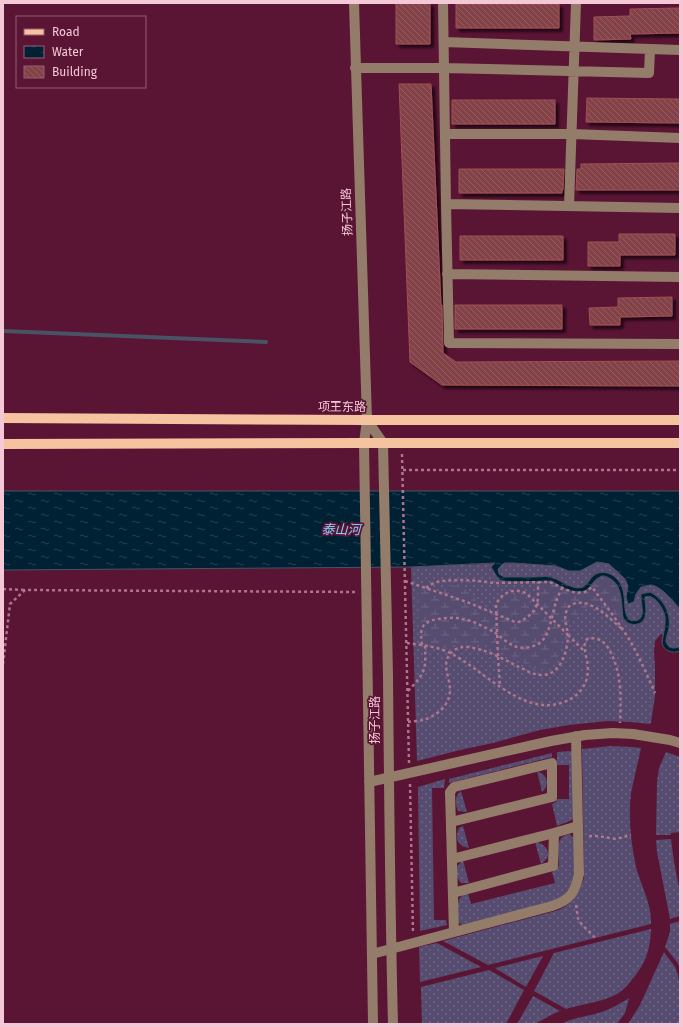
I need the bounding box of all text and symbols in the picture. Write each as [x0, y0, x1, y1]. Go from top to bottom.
legend [16, 16, 146, 88]
text: Road [52, 25, 80, 39]
text: Water [52, 45, 84, 59]
text: Building [52, 65, 98, 79]
street label: 扬子江路 [339, 188, 355, 236]
street label: 项王东路 [318, 400, 366, 414]
water label: 泰山河 [321, 522, 364, 537]
street label: 扬子江路 [368, 696, 382, 744]

